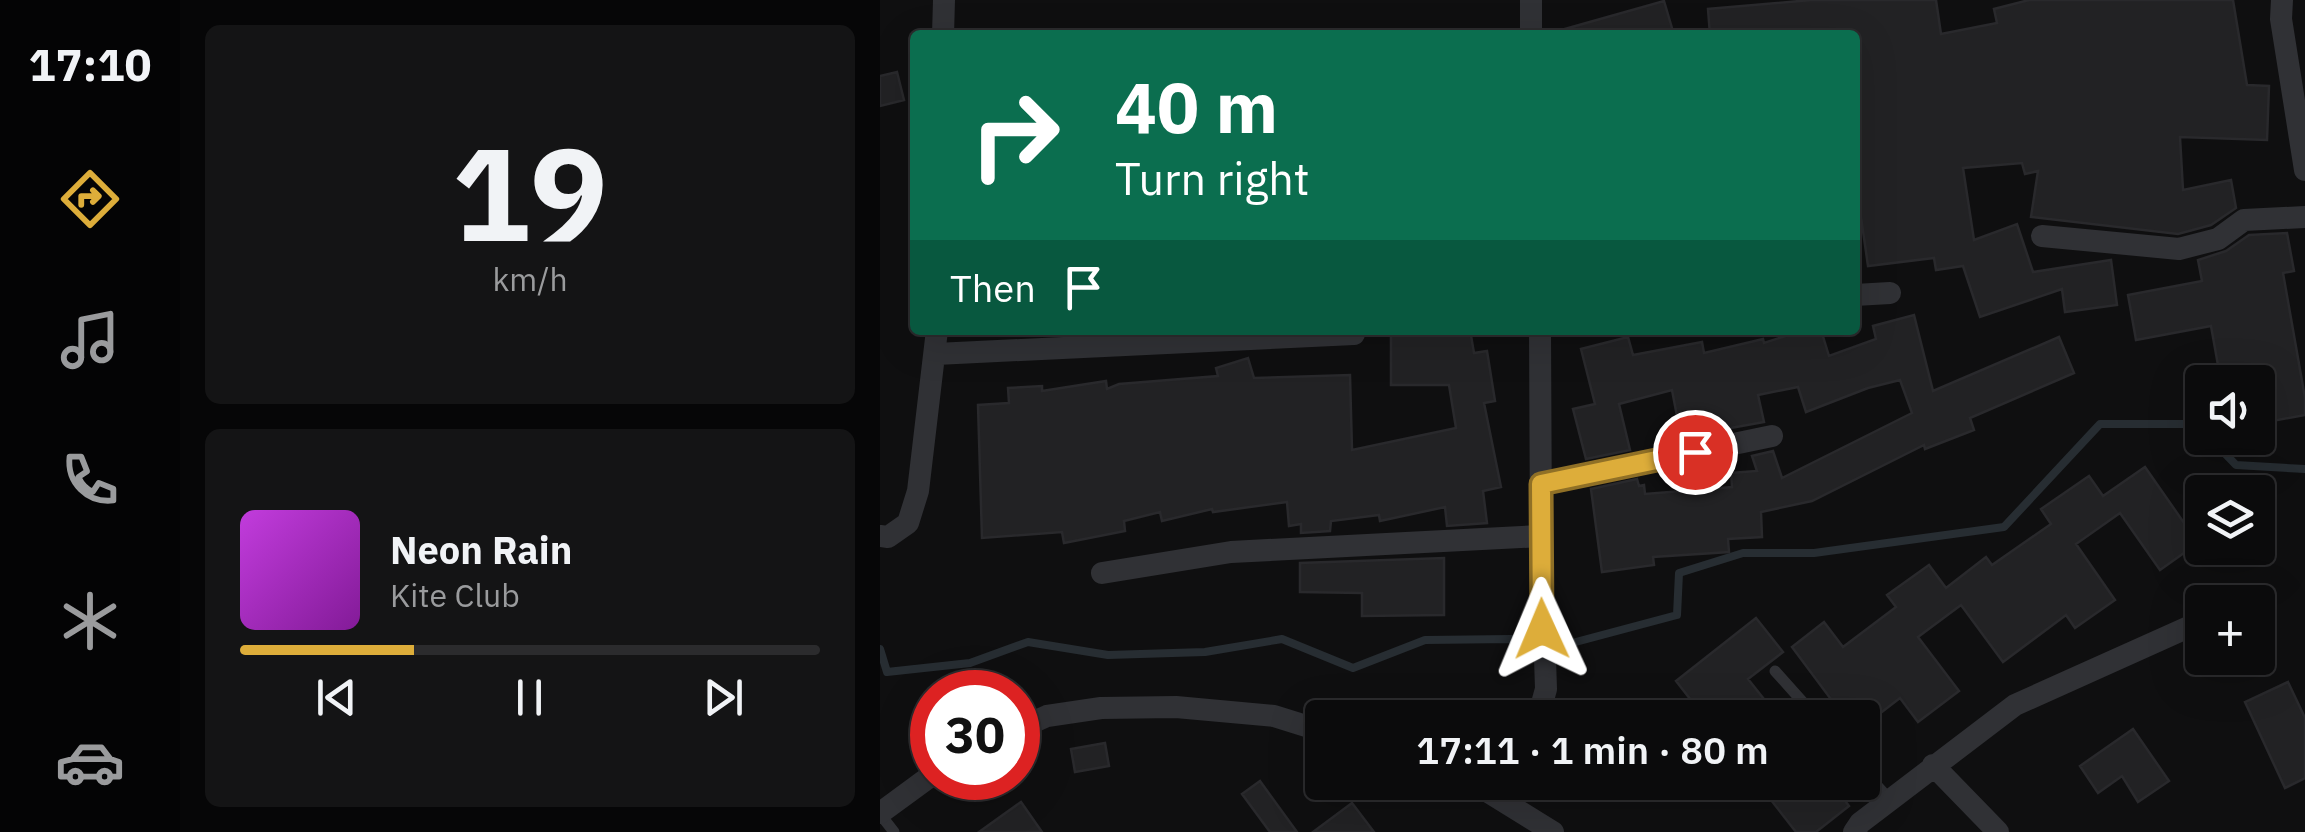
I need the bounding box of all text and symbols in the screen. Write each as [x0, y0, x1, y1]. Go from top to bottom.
text: 17:10 [29, 35, 151, 93]
text: 40 m [1115, 61, 1278, 152]
icon: right [950, 70, 1080, 200]
text: 19 [452, 108, 608, 277]
text: Turn right [1115, 149, 1310, 207]
icon: directions [55, 164, 125, 234]
text: km/h [492, 258, 568, 300]
icon: arrive [1056, 260, 1111, 315]
text: Then [950, 263, 1036, 312]
icon: music [55, 305, 125, 375]
map controls [2185, 365, 2275, 675]
button: sound [2185, 365, 2275, 455]
pin [1653, 410, 1738, 495]
icon: arrive [1668, 425, 1723, 480]
icon: phone [55, 445, 125, 515]
button: layers [2185, 475, 2275, 565]
text: Neon Rain [390, 525, 572, 574]
text: Kite Club [390, 574, 520, 616]
position arrow [1490, 577, 1594, 681]
button: + [2185, 585, 2275, 675]
icon: climate [55, 586, 125, 656]
icon: previous [309, 670, 364, 725]
icon: pause [502, 670, 557, 725]
icon: next [696, 670, 751, 725]
speed limit sign: 30 [910, 670, 1040, 800]
text: 17:11 · 1 min · 80 m [1416, 725, 1769, 774]
icon: car [55, 727, 125, 797]

